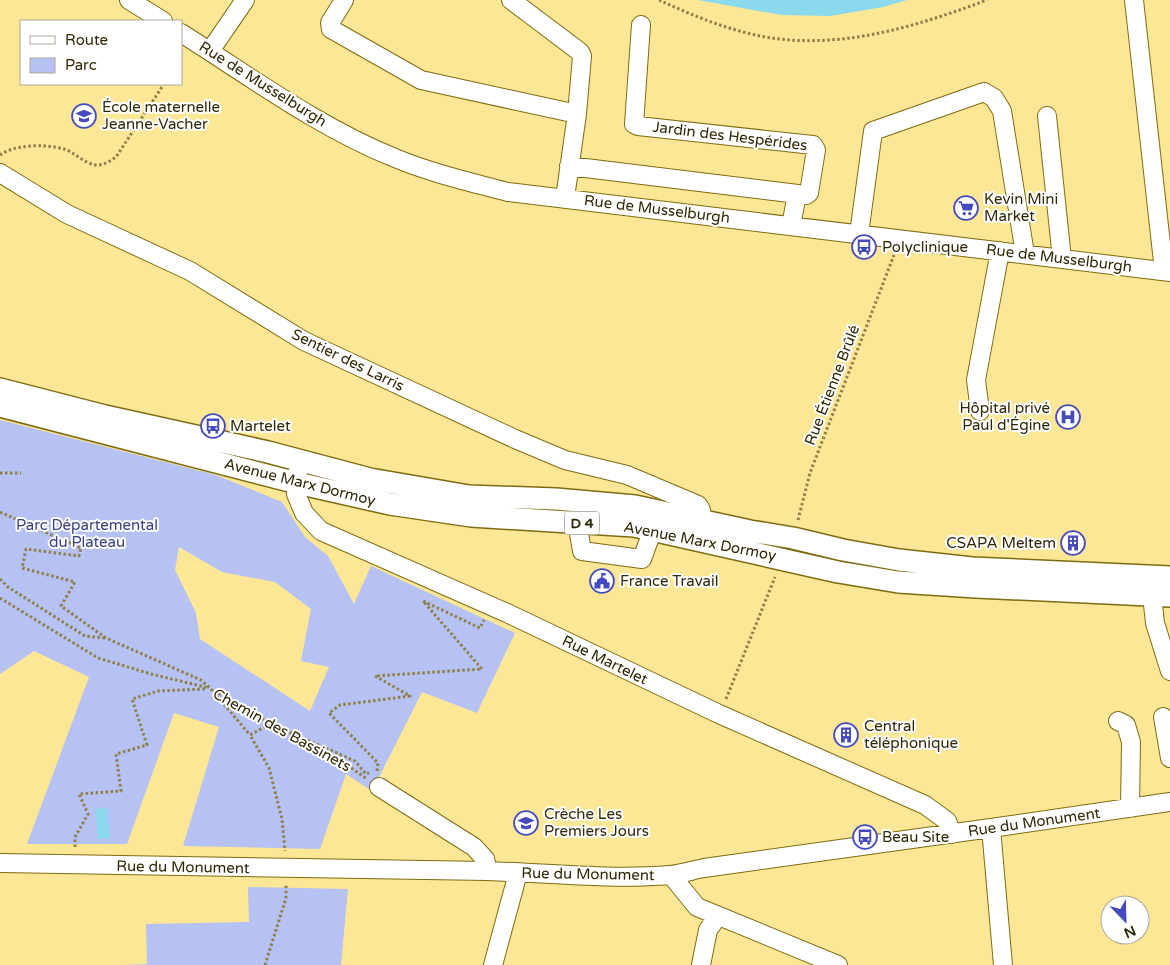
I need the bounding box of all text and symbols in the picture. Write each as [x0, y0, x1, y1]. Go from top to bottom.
legend [20, 20, 182, 85]
text: Route [65, 31, 108, 49]
street label: Rue de Musselburgh [196, 37, 330, 131]
text: Parc [65, 56, 97, 74]
place label: École maternelle Jeanne-Vacher [102, 98, 220, 133]
school or university icon: École maternelle Jeanne-Vacher [71, 103, 97, 129]
street label: Jardin des Hespérides [652, 118, 808, 154]
place label: Kevin Mini Market [984, 190, 1058, 225]
street label: Rue de Musselburgh [583, 191, 731, 227]
supermarket icon: Kevin Mini Market [953, 195, 979, 221]
bus stop icon: Polyclinique [851, 234, 877, 260]
place label: Polyclinique [882, 238, 968, 256]
street label: Rue de Musselburgh [985, 240, 1133, 276]
street label: Rue Étienne Brûlé [801, 322, 863, 448]
street label: Sentier des Larris [289, 325, 407, 395]
place label: Hôpital privé Paul d'Égine [959, 399, 1050, 434]
hospital icon: Hôpital privé Paul d'Égine [1055, 404, 1081, 430]
bus stop icon: Martelet [200, 413, 226, 439]
place label: Martelet [230, 417, 291, 435]
street label: Avenue Marx Dormoy [223, 455, 377, 509]
road number: D 4 [564, 512, 600, 534]
park label: Parc Départemental du Plateau [16, 516, 158, 551]
street label: Avenue Marx Dormoy [622, 517, 778, 565]
building icon: CSAPA Meltem [1060, 530, 1086, 556]
place label: CSAPA Meltem [946, 534, 1056, 552]
public building icon: France Travail [589, 568, 615, 594]
place label: France Travail [620, 572, 718, 590]
street label: Rue Martelet [559, 632, 651, 689]
street label: Chemin des Bassinets [210, 685, 354, 775]
place label: Central téléphonique [864, 717, 958, 752]
building icon: Central téléphonique [833, 722, 859, 748]
street label: Rue du Monument [967, 804, 1101, 840]
place label: Crèche Les Premiers Jours [544, 805, 649, 840]
school or university icon: Crèche Les Premiers Jours [513, 810, 539, 836]
bus stop icon: Beau Site [852, 824, 878, 850]
place label: Beau Site [882, 828, 949, 846]
street label: Rue du Monument [116, 857, 250, 877]
street label: Rue du Monument [521, 864, 655, 884]
north arrow [1100, 895, 1150, 945]
text: N [1121, 921, 1138, 942]

